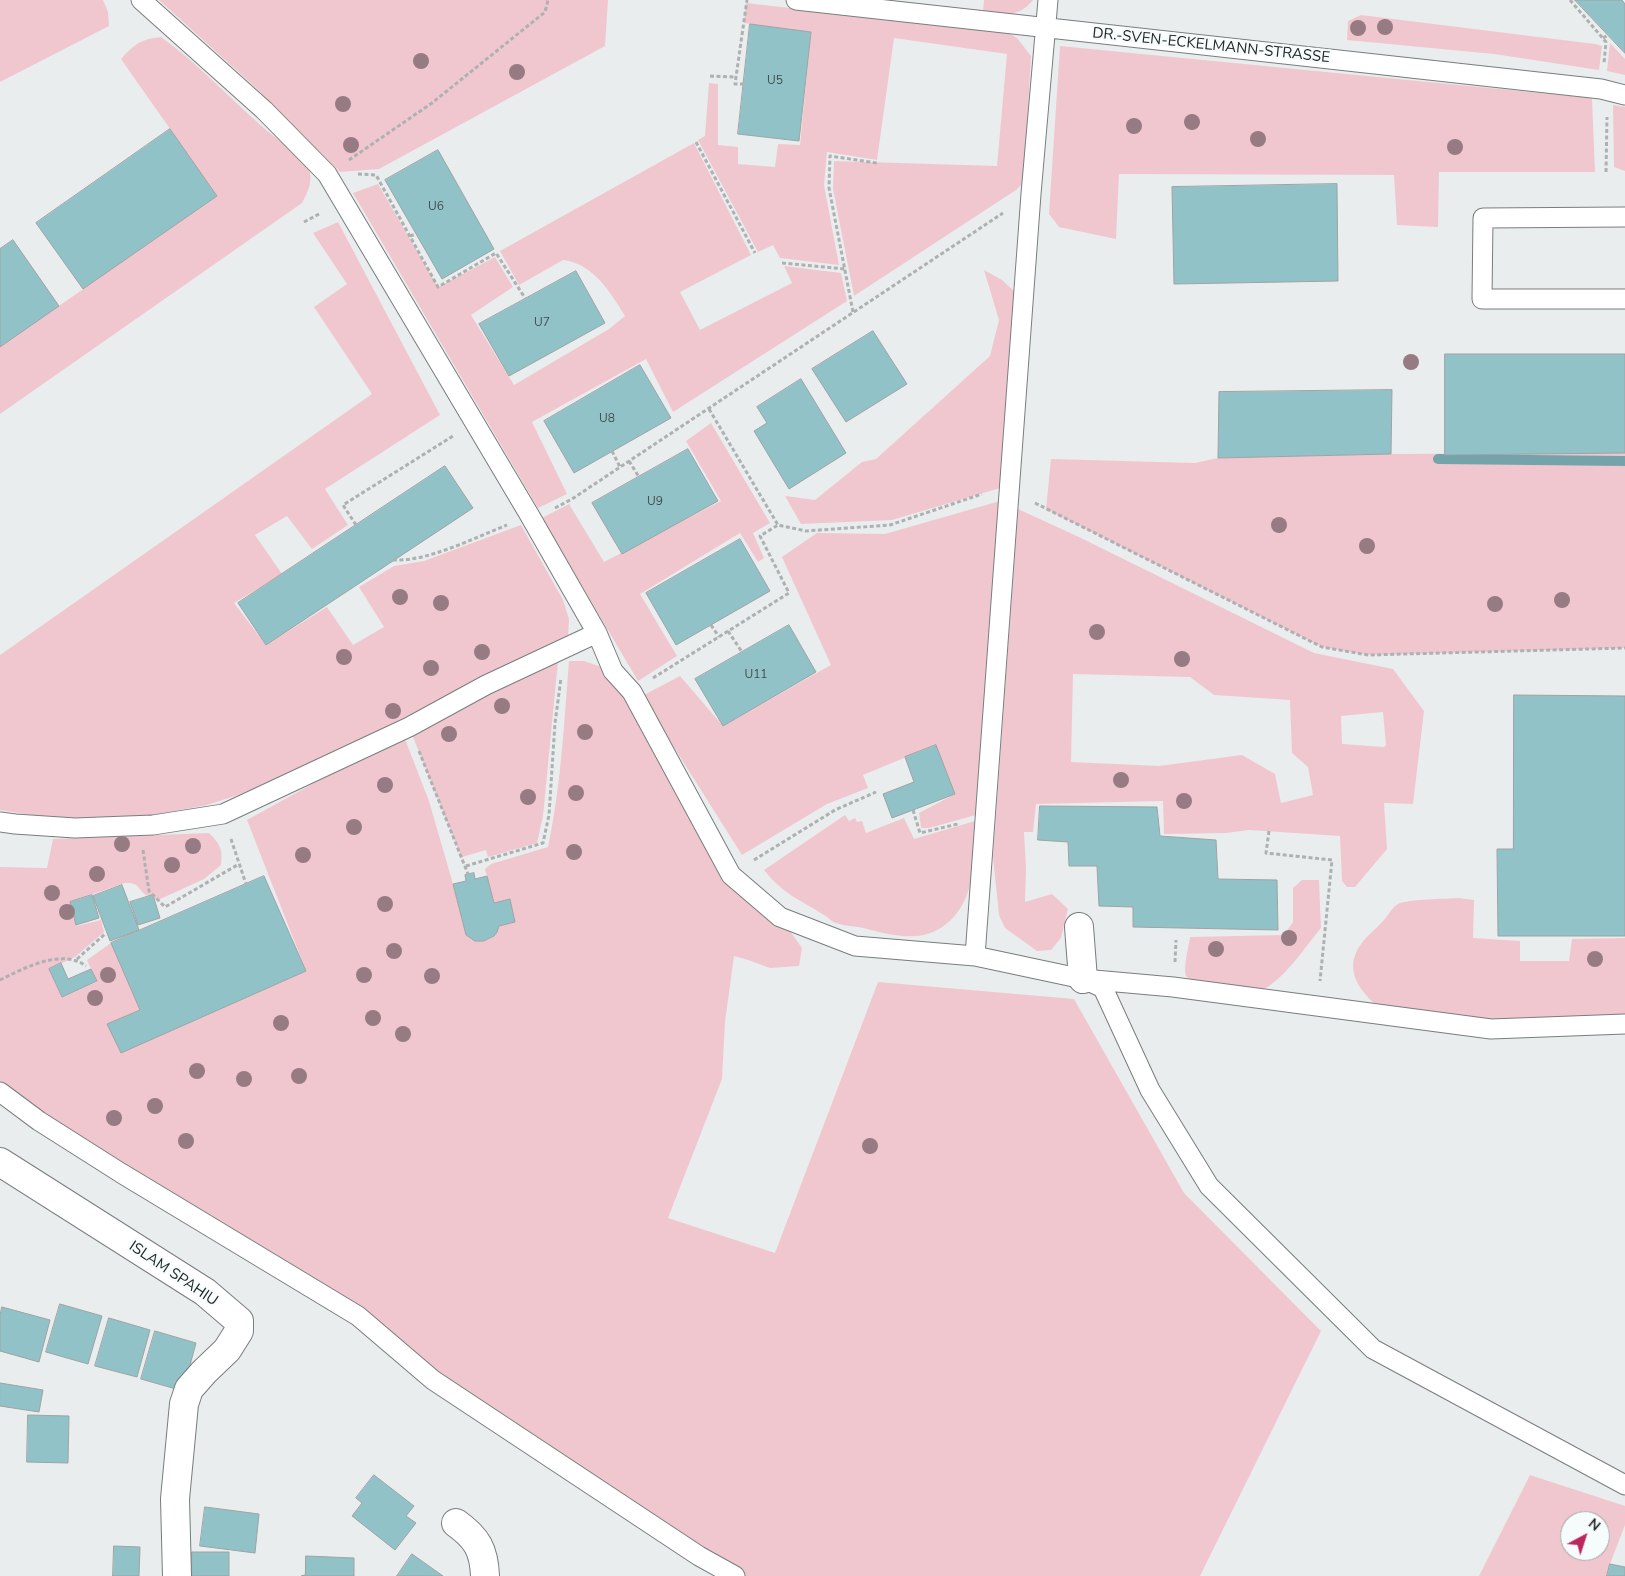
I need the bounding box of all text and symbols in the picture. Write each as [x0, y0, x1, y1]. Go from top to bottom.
street label: DR.-SVEN-ECKELMANN-STRASSE [1091, 25, 1331, 67]
house number: U5 [767, 74, 783, 88]
house number: U6 [428, 200, 444, 214]
house number: U7 [534, 316, 550, 330]
house number: U8 [599, 412, 615, 426]
house number: U9 [647, 495, 663, 509]
house number: U11 [744, 668, 768, 682]
street label: ISLAM SPAHIU [125, 1238, 221, 1310]
north arrow [1560, 1511, 1610, 1561]
text: N [1584, 1514, 1604, 1536]

